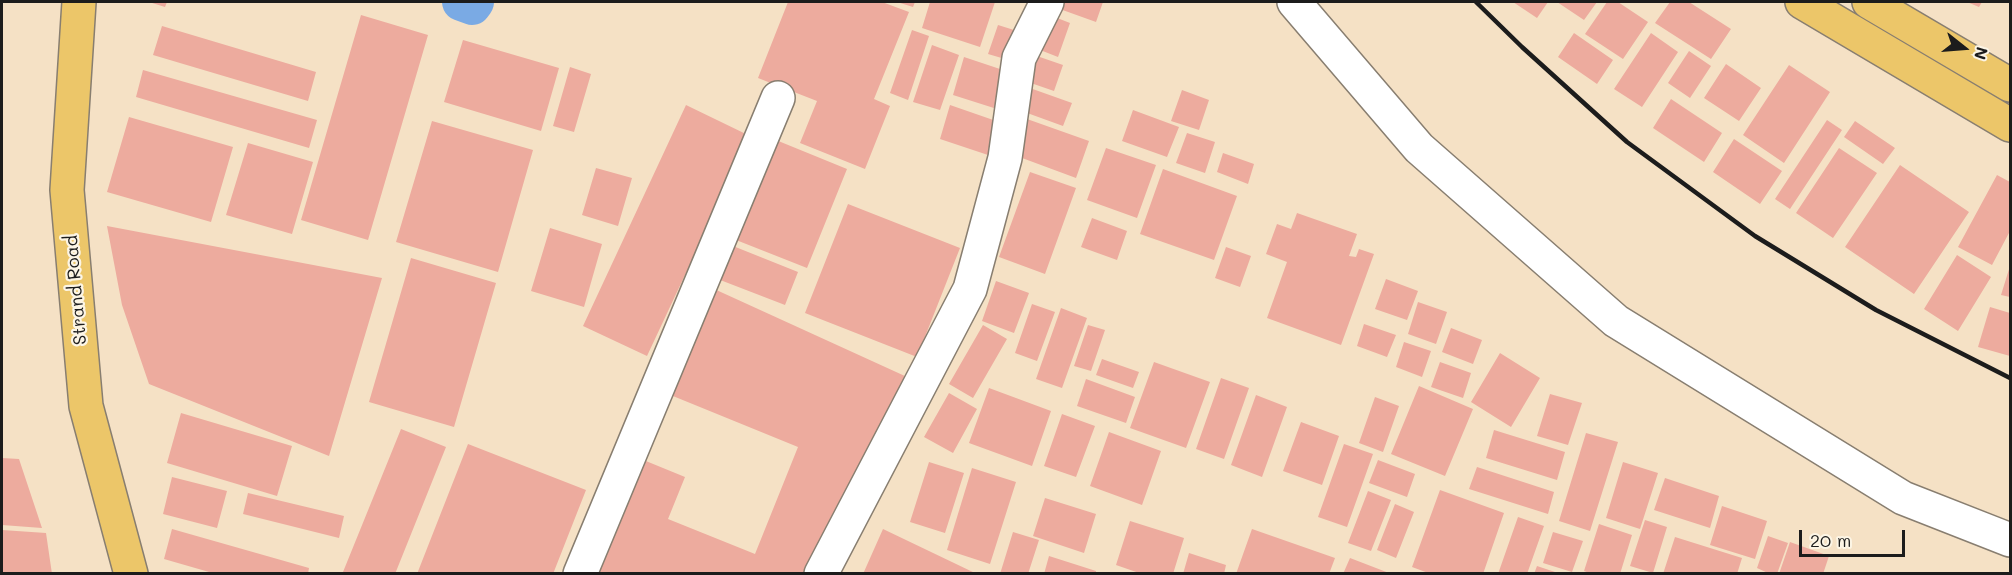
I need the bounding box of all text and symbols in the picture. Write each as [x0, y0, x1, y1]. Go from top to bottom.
north arrow [1934, 18, 1994, 78]
text: N [1970, 45, 1994, 62]
street label: Strand Road [60, 234, 92, 346]
scale bar [1802, 518, 1908, 556]
text: 20 m [1810, 528, 1851, 552]

